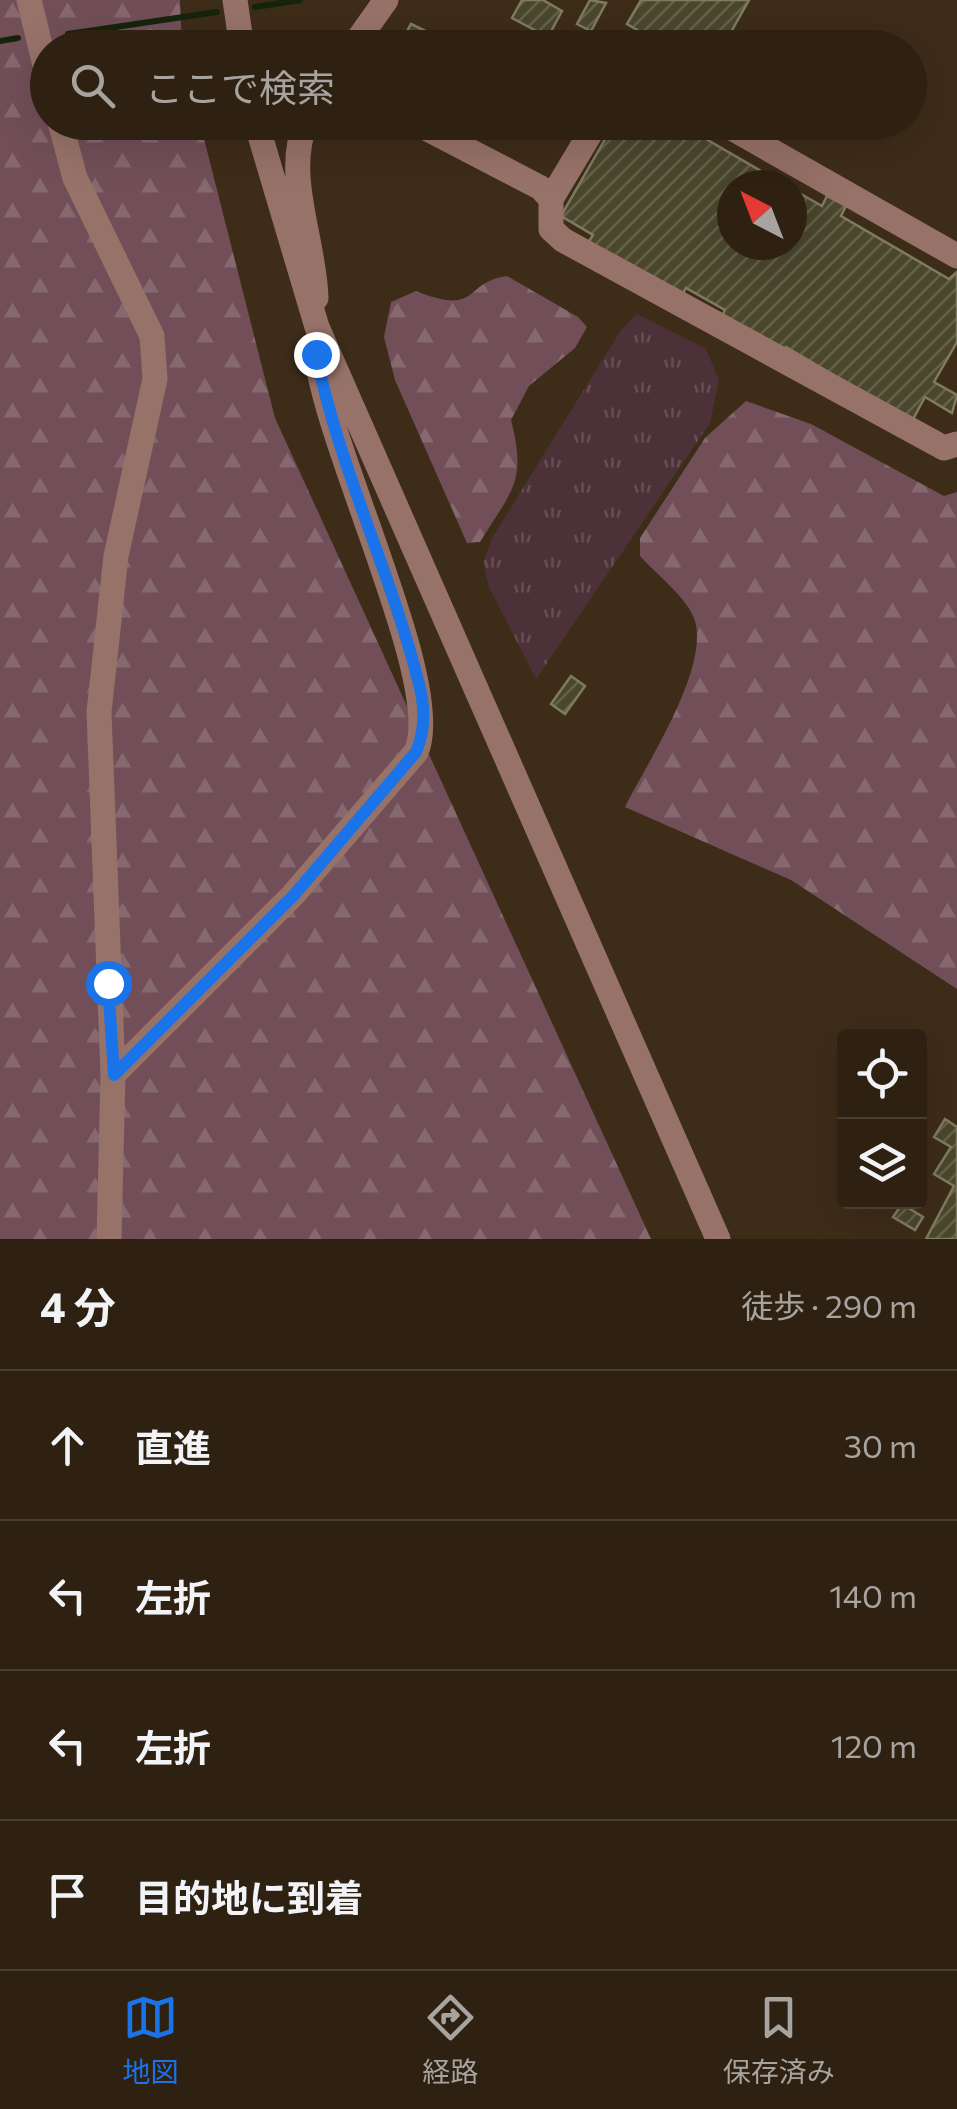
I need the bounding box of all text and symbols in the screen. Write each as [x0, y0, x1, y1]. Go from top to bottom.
search box [30, 30, 927, 140]
icon: search [65, 58, 120, 113]
text: ここで検索 [145, 63, 335, 110]
north arrow [717, 170, 807, 260]
route end [294, 332, 340, 378]
route start [86, 961, 132, 1007]
map controls [837, 1029, 927, 1209]
button: locate [837, 1029, 927, 1119]
button: layers [837, 1119, 927, 1209]
text: 4 分 [40, 1280, 116, 1332]
text: 徒歩 · 290 m [741, 1285, 917, 1325]
icon: ahead [40, 1418, 95, 1473]
text: 直進 [135, 1423, 211, 1470]
text: 30 m [844, 1425, 917, 1465]
icon: left [40, 1568, 95, 1623]
text: 左折 [135, 1573, 211, 1620]
text: 140 m [829, 1575, 917, 1615]
icon: left [40, 1718, 95, 1773]
text: 左折 [135, 1723, 211, 1770]
text: 120 m [831, 1725, 917, 1765]
icon: arrive [40, 1868, 95, 1923]
text: 目的地に到着 [135, 1873, 363, 1920]
tab: 地図 [122, 1990, 178, 2090]
tab: 経路 [422, 1990, 479, 2090]
tab: 保存済み [723, 1990, 835, 2090]

